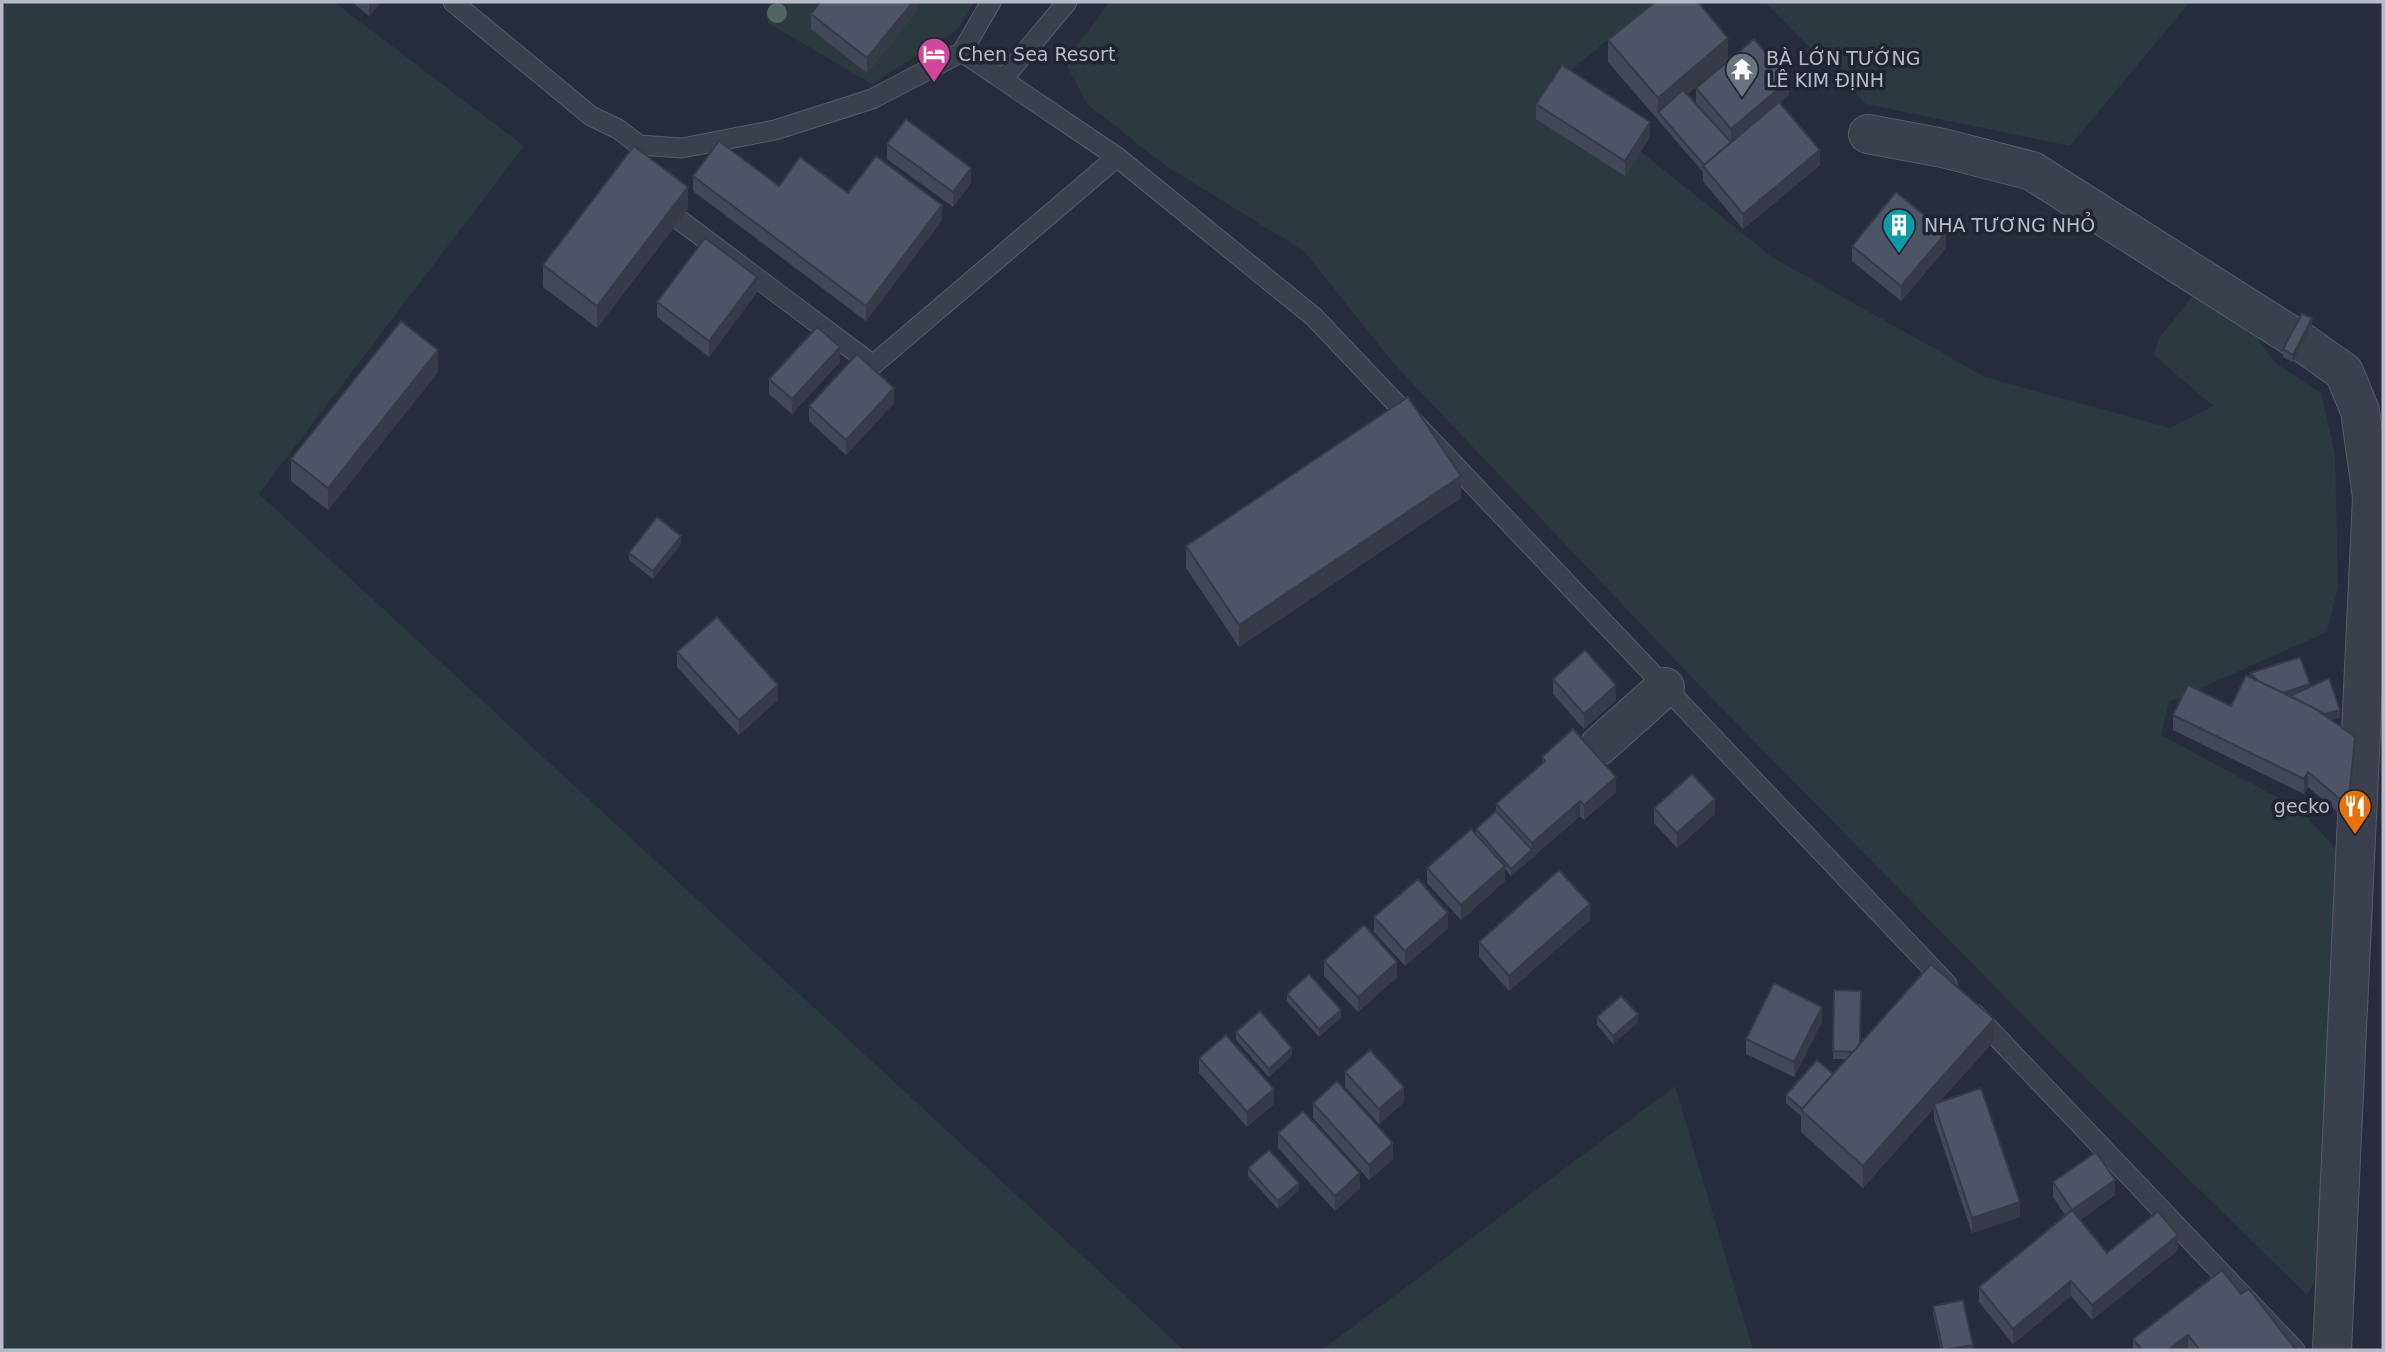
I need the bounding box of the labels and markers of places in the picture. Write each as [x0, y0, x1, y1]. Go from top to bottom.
hotel icon: Chen Sea Resort [915, 35, 953, 84]
place label: Chen Sea Resort [958, 43, 1115, 65]
place label: BÀ LỚN TƯỚNG LÊ KIM ĐỊNH [1766, 46, 1920, 91]
temple icon: BÀ LỚN TƯỚNG LÊ KIM ĐỊNH [1723, 50, 1761, 99]
building icon: NHA TƯƠNG NHỎ [1880, 206, 1918, 255]
place label: NHA TƯƠNG NHỎ [1924, 212, 2095, 236]
restaurant icon: gecko [2336, 787, 2374, 836]
place label: gecko [2274, 795, 2330, 817]

